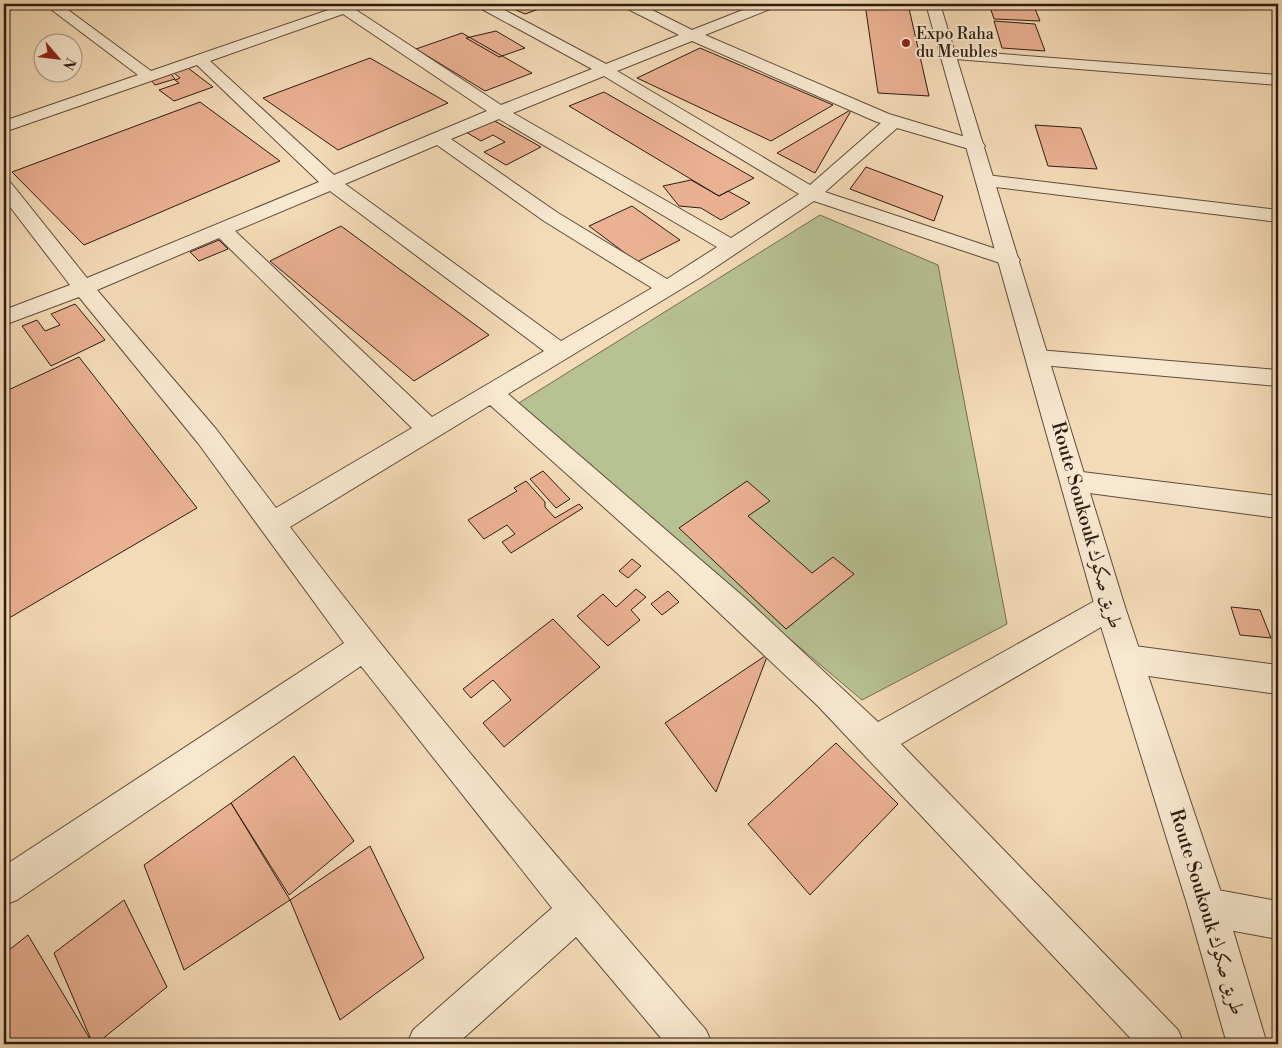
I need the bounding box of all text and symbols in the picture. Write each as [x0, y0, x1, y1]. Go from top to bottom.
place label: Expo Raha du Meubles [916, 24, 998, 62]
north arrow [32, 32, 82, 82]
marker: Expo Raha du Meubles [900, 37, 912, 49]
text: N [58, 55, 79, 73]
street label: Route Soukouk طريق صكوك [1046, 419, 1128, 631]
street label: Route Soukouk طريق صكوك [1164, 806, 1250, 1018]

